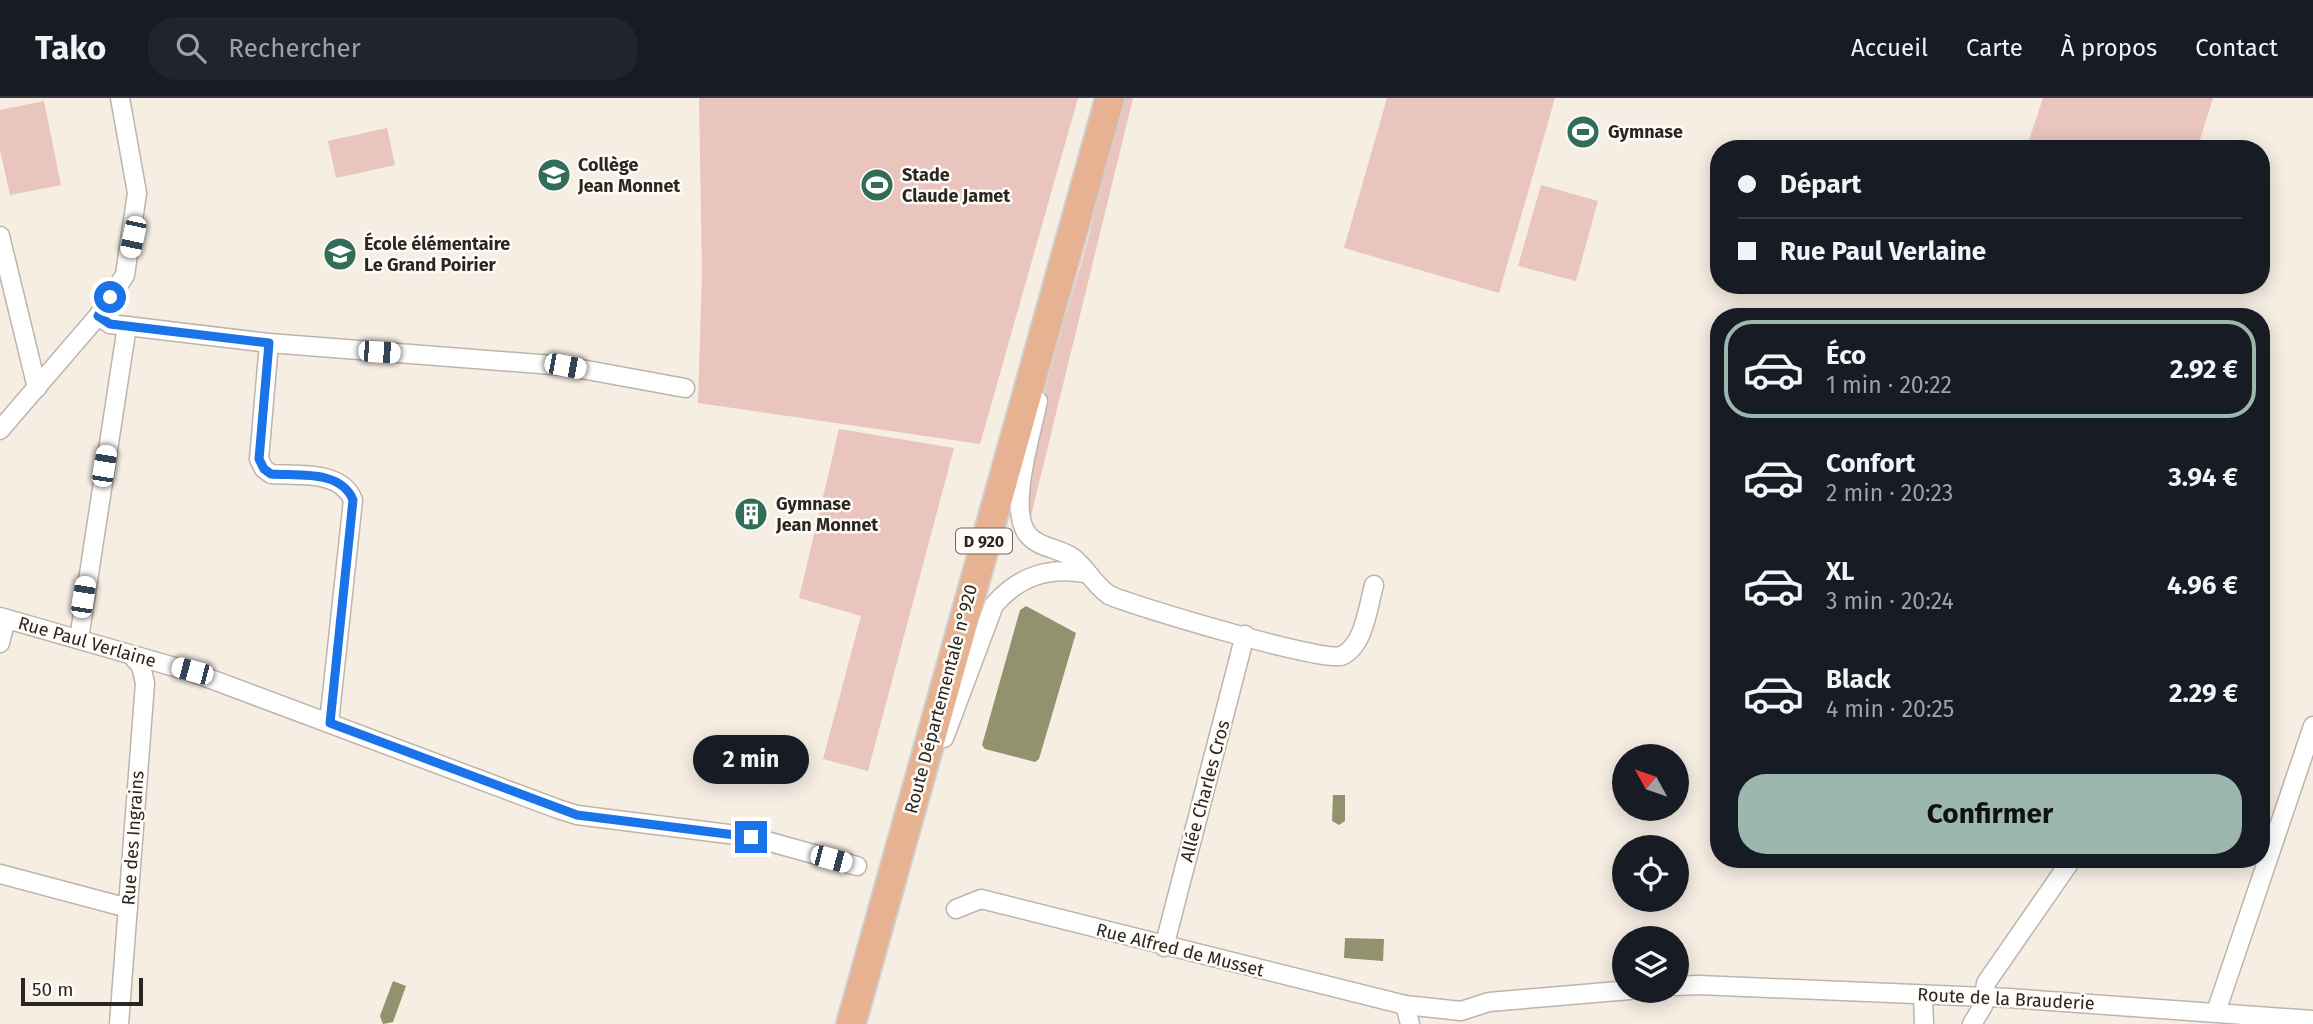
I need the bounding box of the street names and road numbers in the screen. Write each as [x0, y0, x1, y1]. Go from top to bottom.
road number: D 920 [956, 528, 1012, 554]
street label: Route Départementale n°920 [900, 582, 982, 816]
street label: Rue Paul Verlaine [16, 612, 158, 672]
street label: Allée Charles Cros [1176, 718, 1234, 864]
street label: Rue des Ingrains [117, 770, 149, 906]
street label: Rue Alfred de Musset [1094, 919, 1267, 982]
street label: Route de la Brauderie [1917, 983, 2095, 1015]

